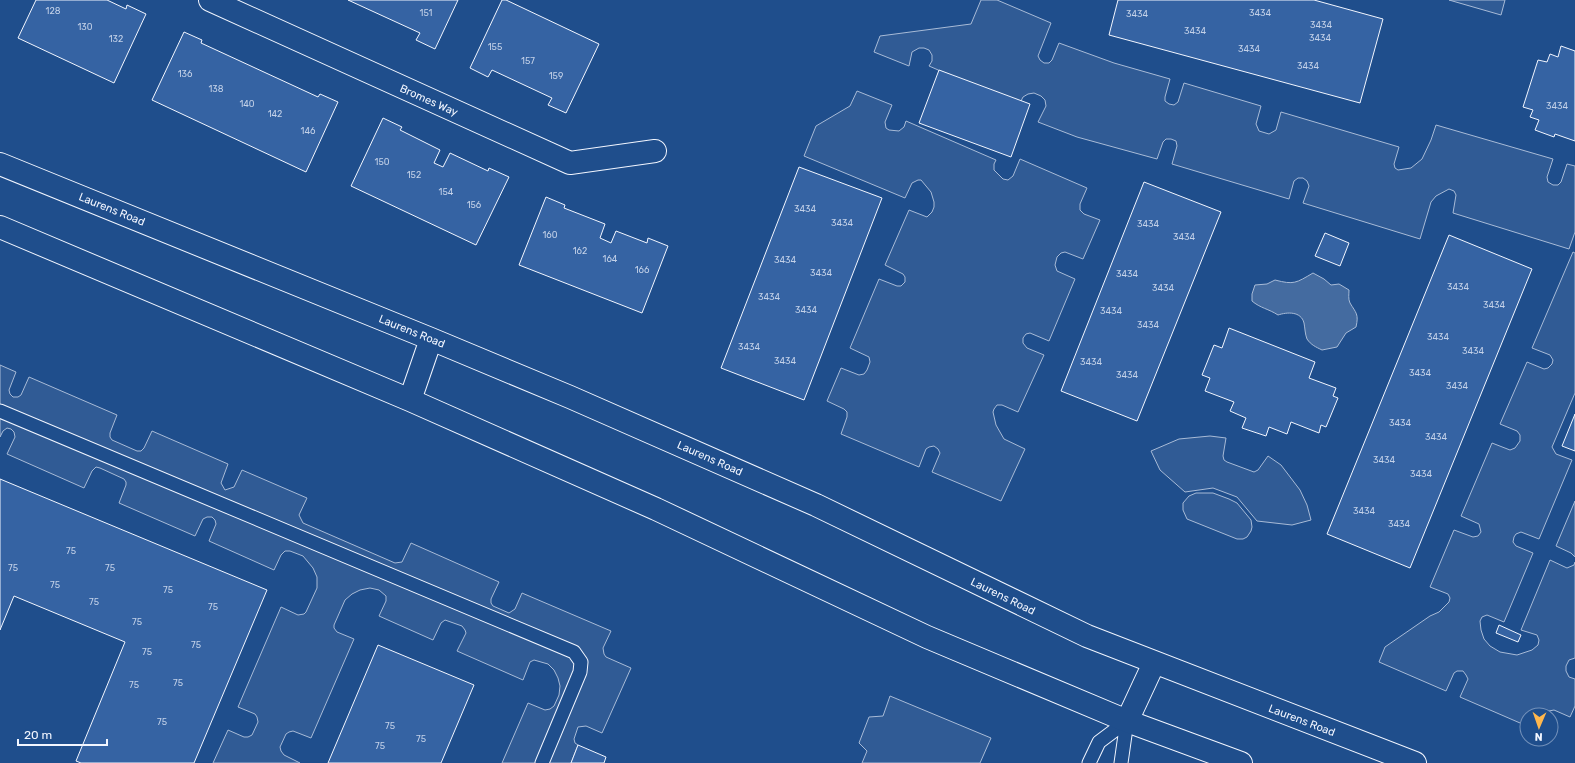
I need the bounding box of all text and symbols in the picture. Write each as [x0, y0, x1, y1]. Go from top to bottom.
house number: 128 [46, 6, 61, 16]
house number: 151 [420, 8, 433, 18]
house number: 3434 [1249, 8, 1271, 18]
house number: 3434 [1126, 9, 1148, 19]
house number: 3434 [1310, 20, 1332, 30]
house number: 130 [78, 22, 93, 32]
house number: 3434 [1184, 26, 1206, 36]
house number: 3434 [1309, 33, 1331, 43]
house number: 132 [109, 34, 123, 44]
house number: 155 [488, 42, 502, 52]
house number: 3434 [1238, 44, 1260, 54]
house number: 157 [521, 56, 535, 66]
house number: 3434 [1297, 61, 1319, 71]
house number: 136 [178, 69, 193, 79]
house number: 159 [549, 71, 563, 81]
street label: Bromes Way [398, 82, 460, 119]
house number: 138 [209, 84, 224, 94]
house number: 140 [239, 99, 255, 109]
house number: 3434 [1546, 101, 1568, 111]
house number: 142 [268, 109, 282, 119]
house number: 146 [301, 126, 316, 136]
house number: 150 [375, 157, 390, 167]
house number: 152 [407, 170, 421, 180]
house number: 154 [439, 187, 454, 197]
street label: Laurens Road [77, 190, 147, 229]
house number: 156 [467, 200, 482, 210]
house number: 3434 [794, 204, 816, 214]
house number: 3434 [831, 218, 853, 228]
house number: 3434 [1137, 219, 1159, 229]
house number: 160 [543, 230, 558, 240]
house number: 3434 [1173, 232, 1195, 242]
house number: 162 [573, 246, 587, 256]
house number: 164 [603, 254, 618, 264]
house number: 3434 [774, 255, 796, 265]
house number: 166 [635, 265, 650, 275]
house number: 3434 [810, 268, 832, 278]
house number: 3434 [1116, 269, 1138, 279]
house number: 3434 [1447, 282, 1469, 292]
house number: 3434 [1152, 283, 1174, 293]
house number: 3434 [758, 292, 780, 302]
house number: 3434 [1483, 300, 1505, 310]
house number: 3434 [795, 305, 817, 315]
house number: 3434 [1100, 306, 1122, 316]
street label: Laurens Road [377, 312, 447, 351]
house number: 3434 [1137, 320, 1159, 330]
house number: 3434 [1427, 332, 1449, 342]
house number: 3434 [738, 342, 760, 352]
house number: 3434 [1462, 346, 1484, 356]
house number: 3434 [774, 356, 796, 366]
house number: 3434 [1080, 357, 1102, 367]
house number: 3434 [1409, 368, 1431, 378]
house number: 3434 [1116, 370, 1138, 380]
house number: 3434 [1446, 381, 1468, 391]
house number: 3434 [1389, 418, 1411, 428]
house number: 3434 [1425, 432, 1447, 442]
street label: Laurens Road [675, 438, 744, 479]
house number: 3434 [1373, 455, 1395, 465]
house number: 3434 [1410, 469, 1432, 479]
house number: 3434 [1353, 506, 1375, 516]
house number: 3434 [1388, 519, 1410, 529]
house number: 75 [66, 546, 76, 556]
house number: 75 [8, 563, 18, 573]
house number: 75 [105, 563, 115, 573]
street label: Laurens Road [968, 575, 1037, 618]
house number: 75 [50, 580, 60, 590]
house number: 75 [163, 585, 173, 595]
house number: 75 [89, 597, 99, 607]
house number: 75 [208, 602, 218, 612]
house number: 75 [132, 617, 142, 627]
house number: 75 [191, 640, 201, 650]
house number: 75 [142, 647, 152, 657]
house number: 75 [173, 678, 183, 688]
house number: 75 [129, 680, 139, 690]
street label: Laurens Road [1267, 702, 1337, 739]
north arrow [1519, 707, 1559, 747]
house number: 75 [157, 717, 167, 727]
scale bar [18, 721, 107, 747]
house number: 75 [385, 721, 395, 731]
text: 20 m [24, 728, 52, 742]
text: N [1534, 730, 1543, 743]
house number: 75 [416, 734, 426, 744]
house number: 75 [375, 741, 385, 751]

